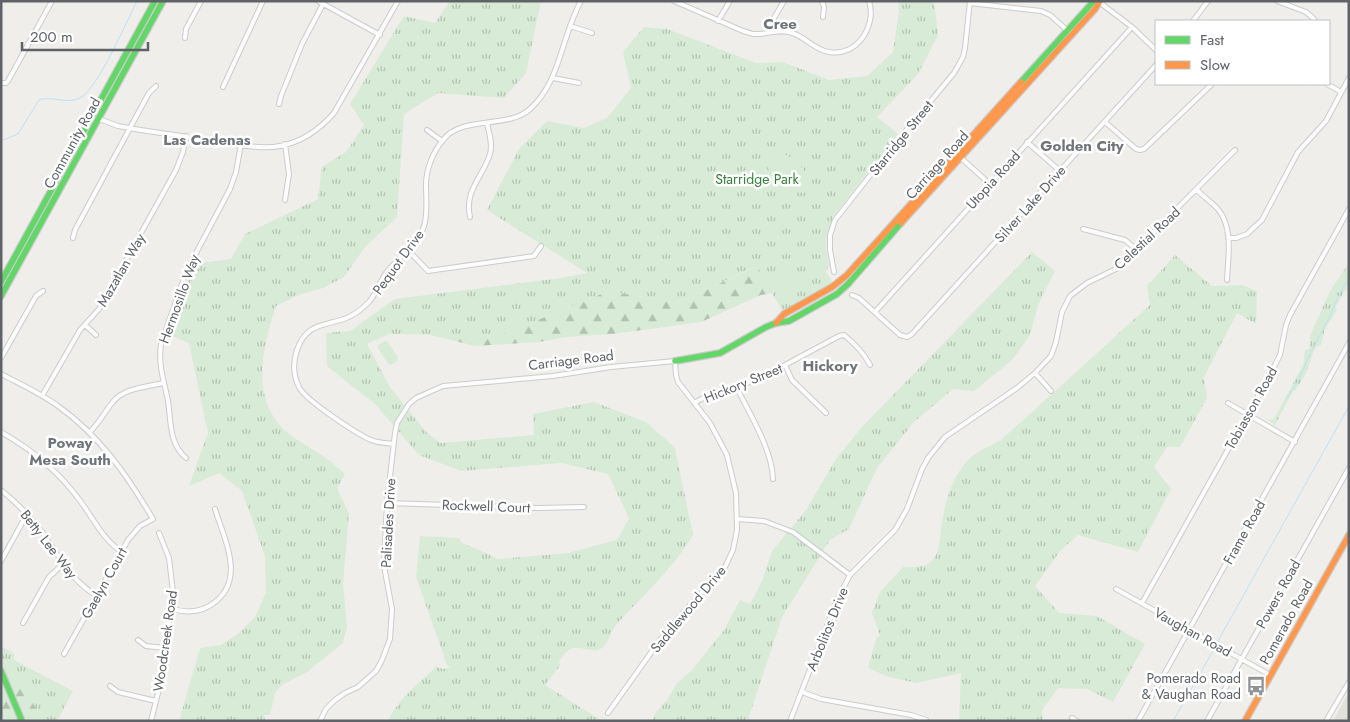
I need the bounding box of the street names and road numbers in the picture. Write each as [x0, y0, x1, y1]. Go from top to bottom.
street label: Community Road [39, 94, 105, 192]
street label: Starridge Street [864, 96, 938, 180]
street label: Carriage Road [901, 126, 973, 204]
street label: Utopia Road [961, 146, 1025, 214]
street label: Silver Lake Drive [990, 161, 1070, 247]
street label: Celestial Road [1109, 202, 1185, 274]
street label: Pequot Drive [368, 225, 428, 299]
street label: Mazatlan Way [92, 229, 150, 310]
street label: Hermosillo Way [154, 251, 205, 346]
street label: Carriage Road [527, 345, 615, 375]
street label: Hickory Street [701, 358, 786, 408]
street label: Tobiasson Road [1220, 363, 1282, 453]
street label: Palisades Drive [376, 478, 400, 568]
street label: Rockwell Court [441, 494, 531, 518]
street label: Frame Road [1218, 496, 1270, 568]
street label: Betty Lee Way [16, 505, 83, 583]
street label: Gaelyn Court [76, 543, 132, 622]
street label: Powers Road [1251, 556, 1305, 632]
street label: Saddlewood Drive [645, 561, 731, 657]
street label: Pomerado Road [1254, 576, 1318, 668]
street label: Arbolitos Drive [801, 584, 853, 674]
street label: Woodcreek Road [148, 589, 182, 693]
street label: Vaughan Road [1151, 602, 1235, 662]

